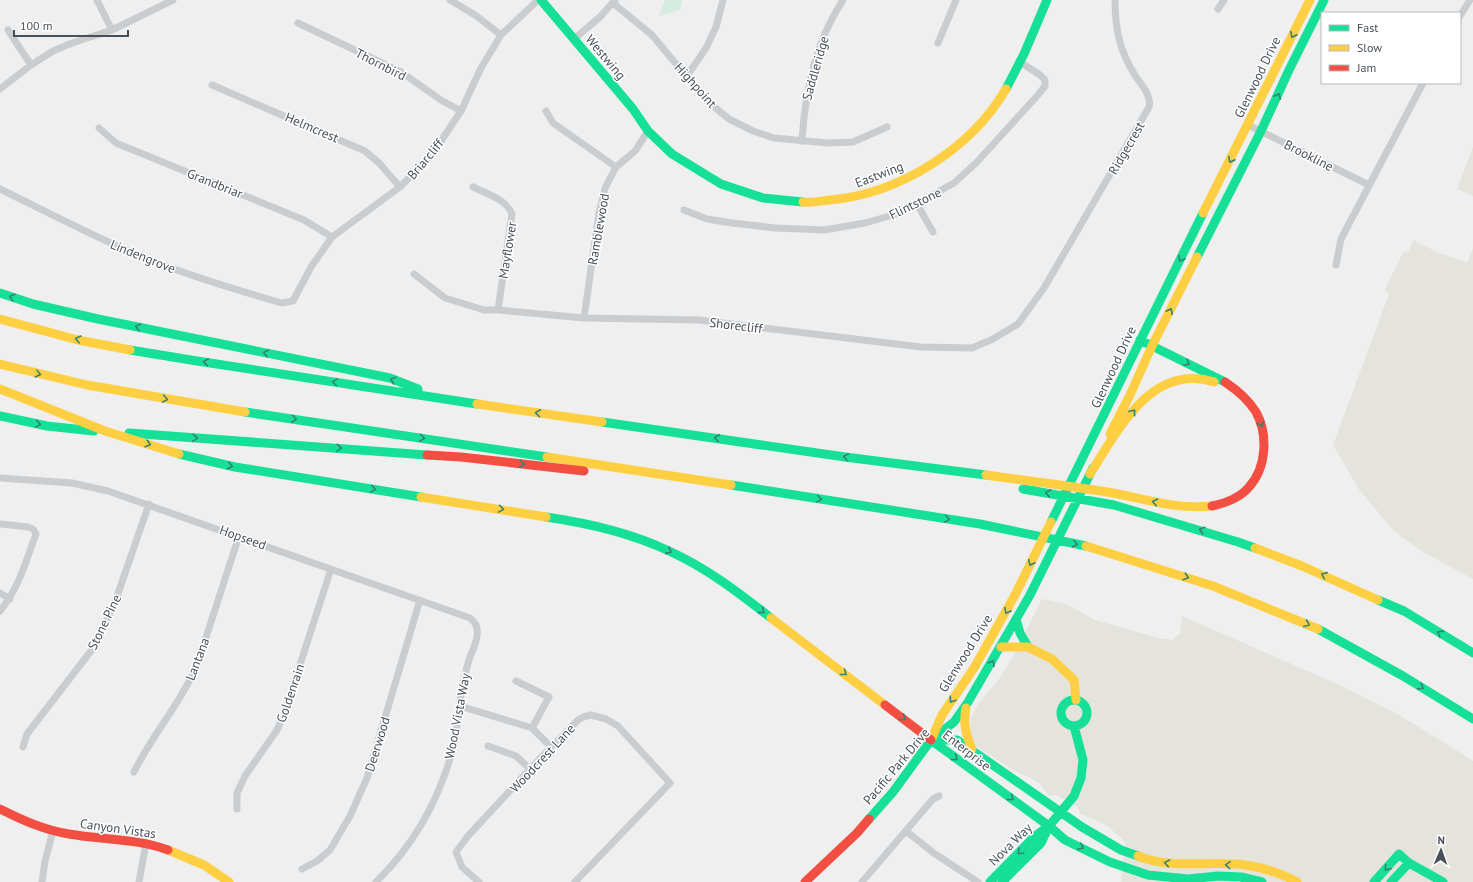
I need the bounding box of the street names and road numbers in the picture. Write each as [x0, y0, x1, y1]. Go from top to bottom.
street label: Westwing [582, 31, 629, 83]
street label: Saddleridge [798, 34, 833, 102]
street label: Glenwood Drive [1230, 34, 1284, 121]
street label: Thornbird [353, 44, 409, 84]
street label: Highpoint [671, 59, 721, 112]
street label: Helmcrest [282, 109, 342, 147]
street label: Ridgecrest [1104, 118, 1149, 178]
street label: Briarcliff [404, 135, 448, 183]
street label: Brookline [1281, 136, 1336, 175]
street label: Eastwing [853, 157, 906, 191]
street label: Grandbriar [184, 165, 246, 203]
street label: Flintstone [886, 184, 944, 223]
street label: Ramblewood [584, 192, 613, 266]
street label: Mayflower [495, 220, 520, 280]
street label: Lindengrove [108, 236, 178, 277]
street label: Shorecliff [708, 314, 764, 337]
street label: Glenwood Drive [1087, 324, 1140, 411]
street label: Hopseed [217, 521, 268, 554]
street label: Stone Pine [84, 592, 125, 653]
street label: Glenwood Drive [935, 611, 996, 695]
street label: Lantana [182, 635, 213, 683]
street label: Goldenrain [273, 662, 308, 725]
street label: Wood Vista Way [441, 672, 474, 761]
street label: Deerwood [361, 715, 394, 774]
street label: Woodcrest Lane [506, 720, 579, 796]
street label: Pacific Park Drive [859, 725, 933, 808]
street label: Enterprise [939, 726, 994, 774]
street label: Canyon Vistas [79, 815, 157, 842]
street label: Nova Way [985, 819, 1036, 869]

